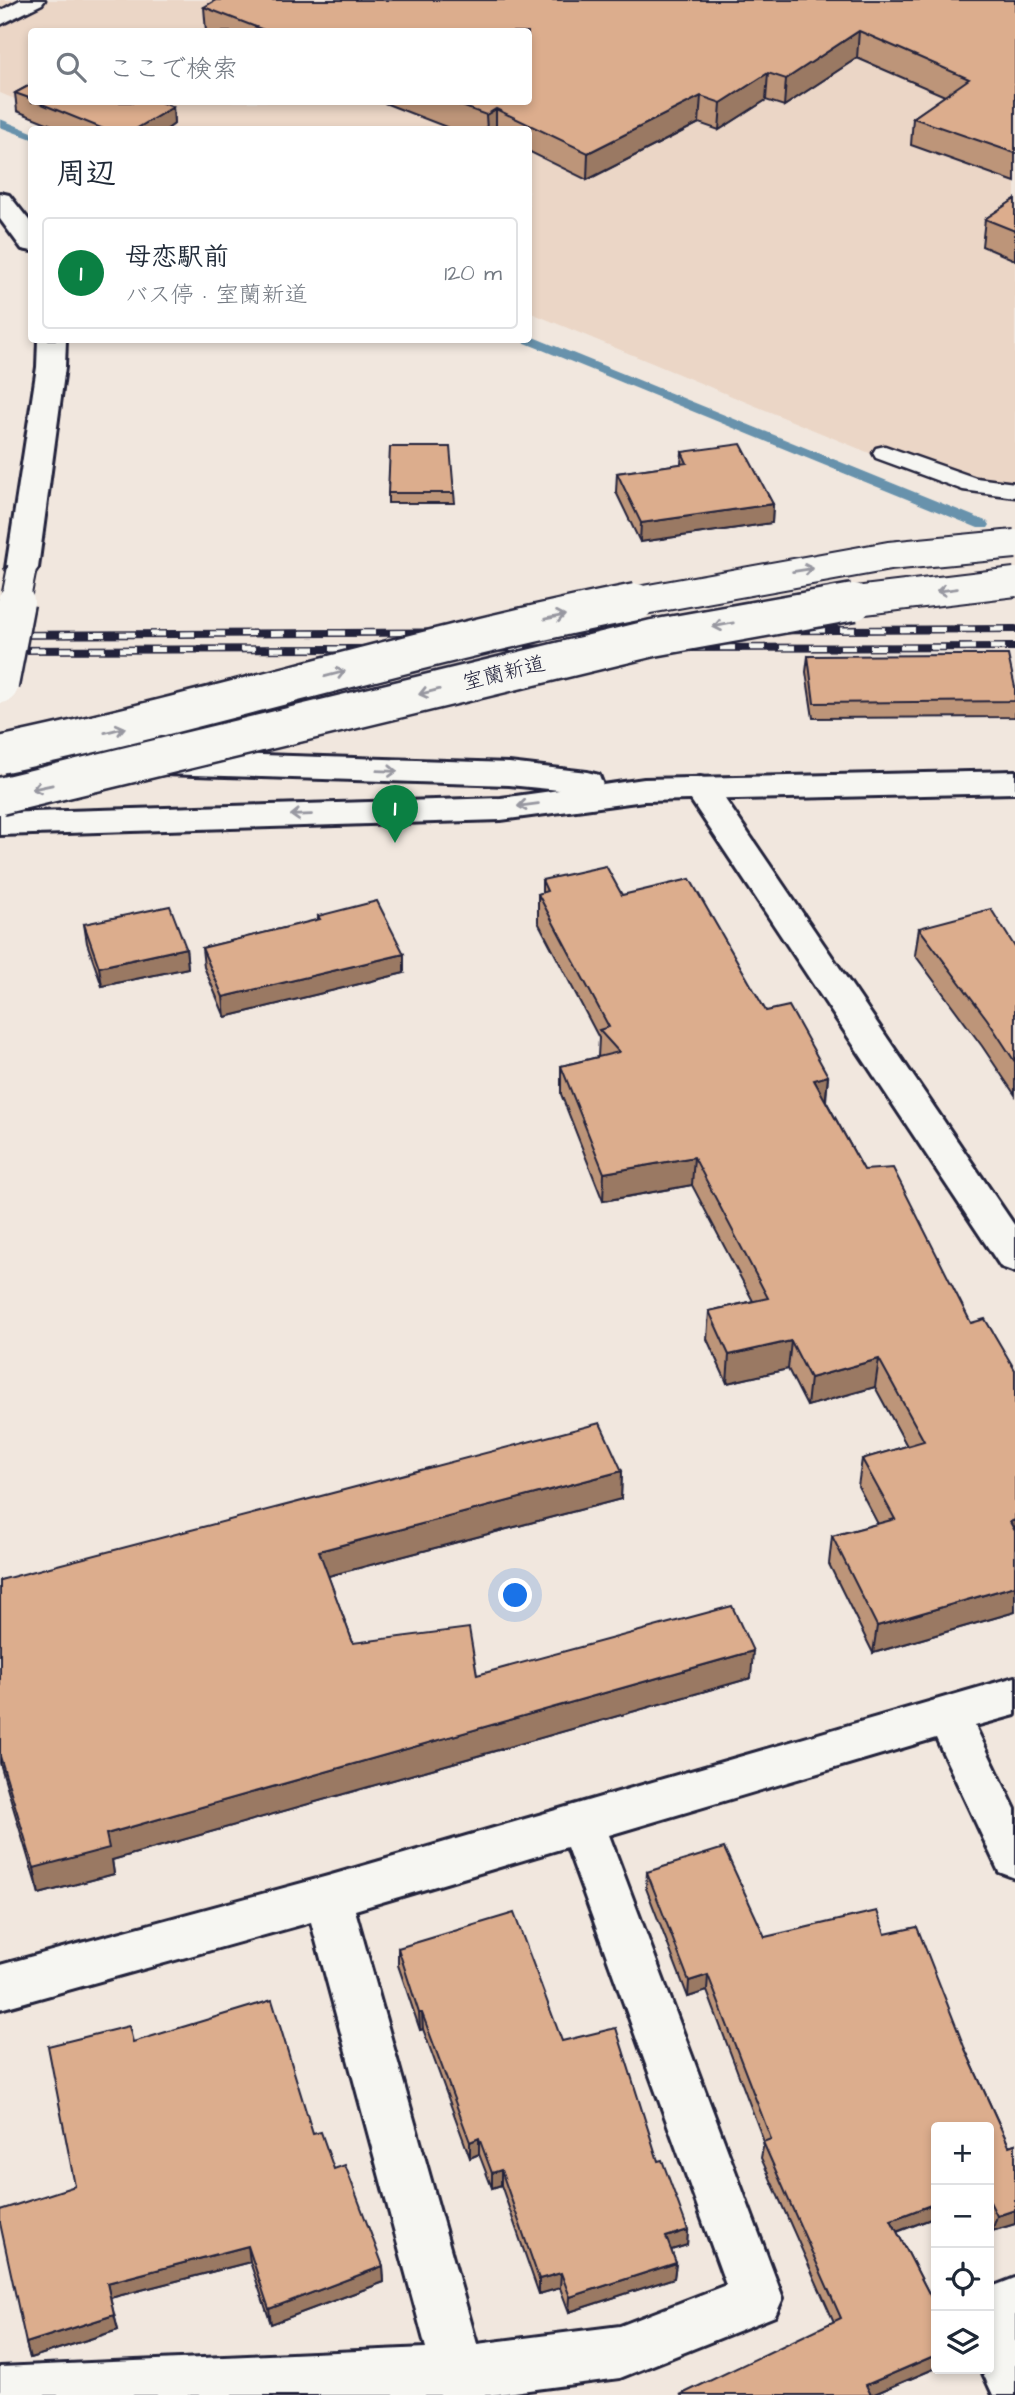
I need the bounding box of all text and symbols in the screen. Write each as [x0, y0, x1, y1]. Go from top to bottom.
search box [28, 28, 532, 105]
icon: search [52, 48, 90, 86]
text: ここで検索 [108, 51, 238, 87]
text: 周辺 [56, 153, 116, 195]
text: 母恋駅前 [125, 239, 229, 275]
text: 1 [80, 257, 82, 289]
text: 120 m [444, 257, 502, 289]
text: バス停 · 室蘭新道 [125, 279, 308, 311]
one-way arrow [791, 563, 814, 576]
one-way arrow [936, 583, 959, 596]
one-way arrow [543, 610, 566, 624]
one-way arrow [712, 619, 734, 632]
street label: 室蘭新道 [460, 649, 548, 697]
one-way arrow [323, 667, 346, 680]
one-way arrow [418, 686, 441, 699]
one-way arrow [103, 723, 125, 736]
one-way arrow [375, 764, 398, 777]
one-way arrow [31, 781, 54, 795]
pin: 1 [372, 785, 418, 843]
one-way arrow [517, 799, 540, 812]
one-way arrow [290, 809, 313, 822]
your location [498, 1578, 532, 1612]
map controls [931, 2122, 994, 2374]
button: + [931, 2122, 994, 2185]
button: − [931, 2185, 994, 2248]
button: locate [931, 2248, 994, 2311]
button: layers [931, 2311, 994, 2374]

